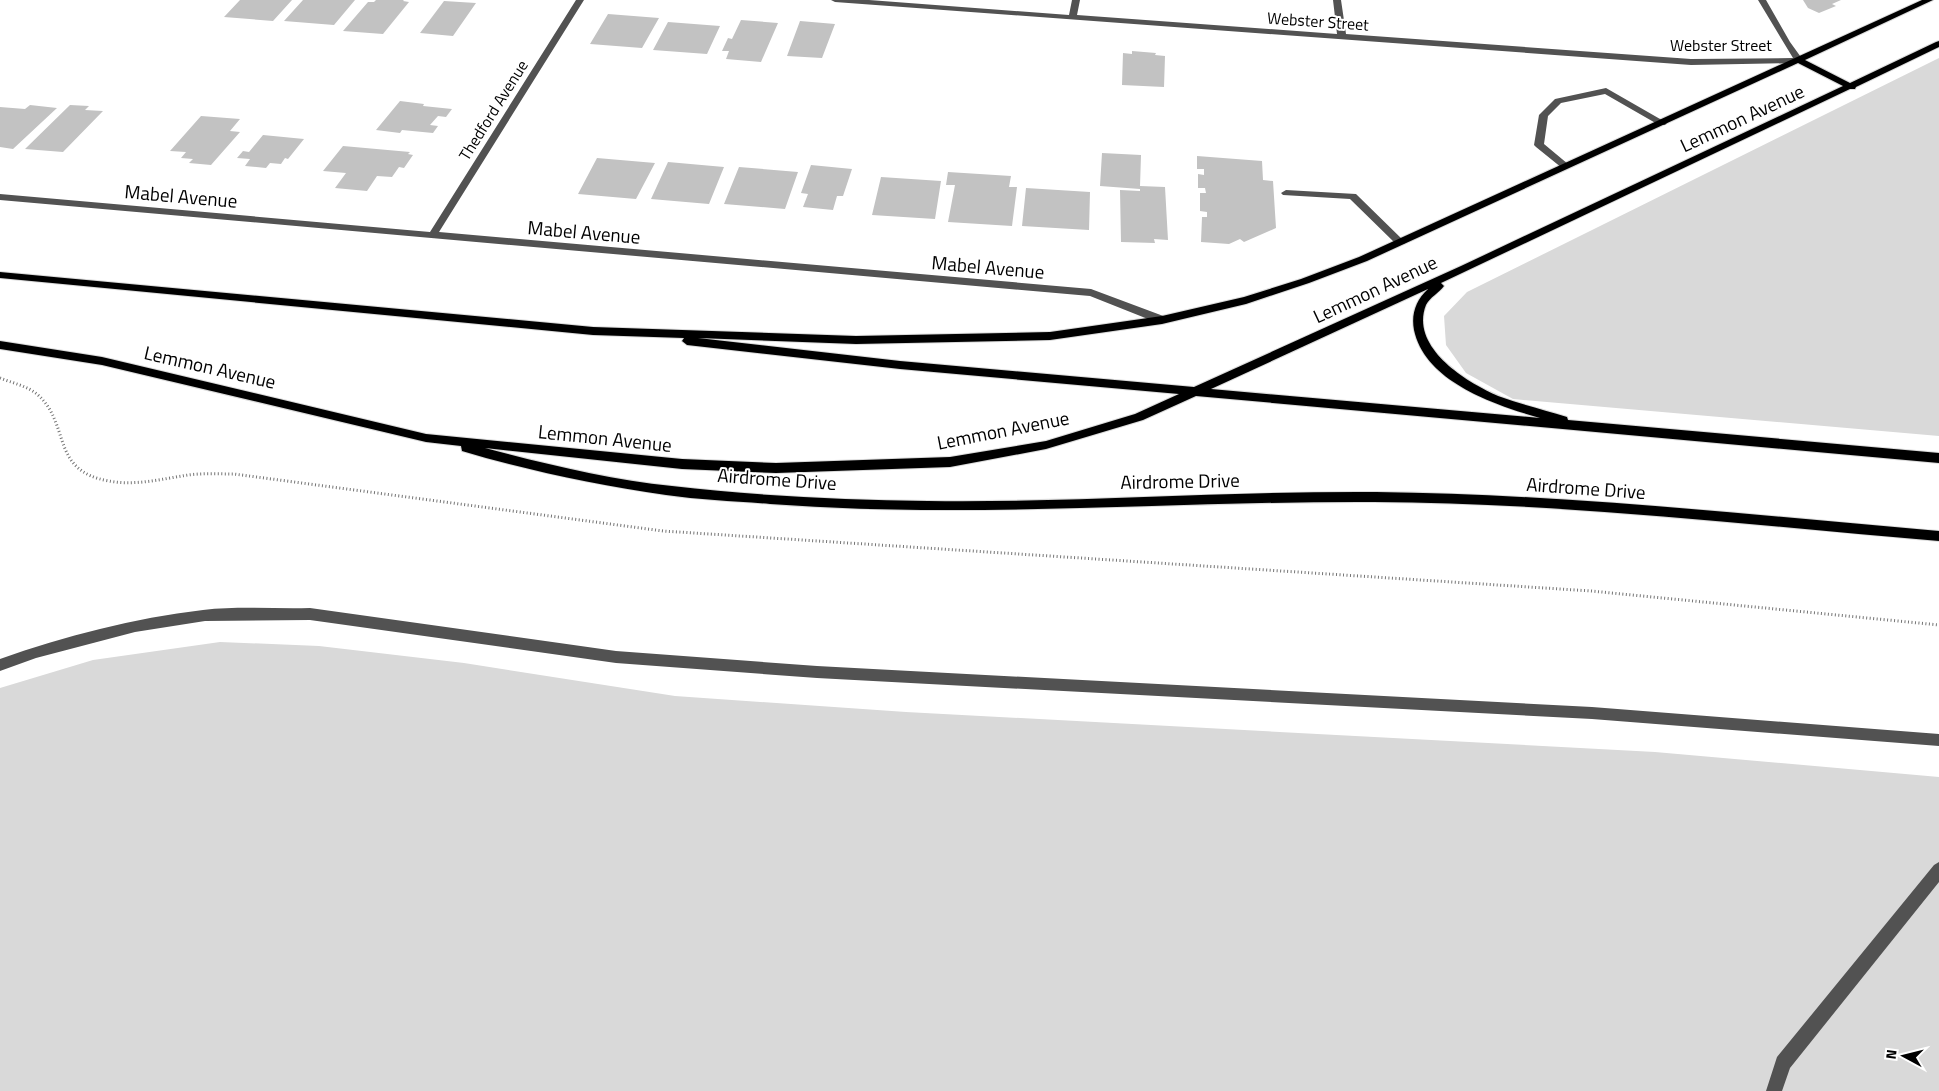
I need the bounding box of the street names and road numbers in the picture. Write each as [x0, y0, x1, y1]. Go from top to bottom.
street label: Webster Street [1266, 5, 1370, 37]
street label: Webster Street [1670, 33, 1772, 57]
street label: Thedford Avenue [452, 55, 534, 165]
street label: Lemmon Avenue [1675, 76, 1809, 159]
street label: Mabel Avenue [123, 176, 239, 215]
street label: Mabel Avenue [526, 212, 642, 251]
street label: Mabel Avenue [930, 247, 1046, 286]
street label: Lemmon Avenue [1308, 247, 1442, 330]
street label: Lemmon Avenue [141, 337, 279, 396]
street label: Lemmon Avenue [934, 402, 1072, 457]
street label: Lemmon Avenue [537, 416, 673, 459]
street label: Airdrome Drive [716, 460, 838, 497]
street label: Airdrome Drive [1120, 465, 1240, 496]
street label: Airdrome Drive [1525, 469, 1647, 506]

